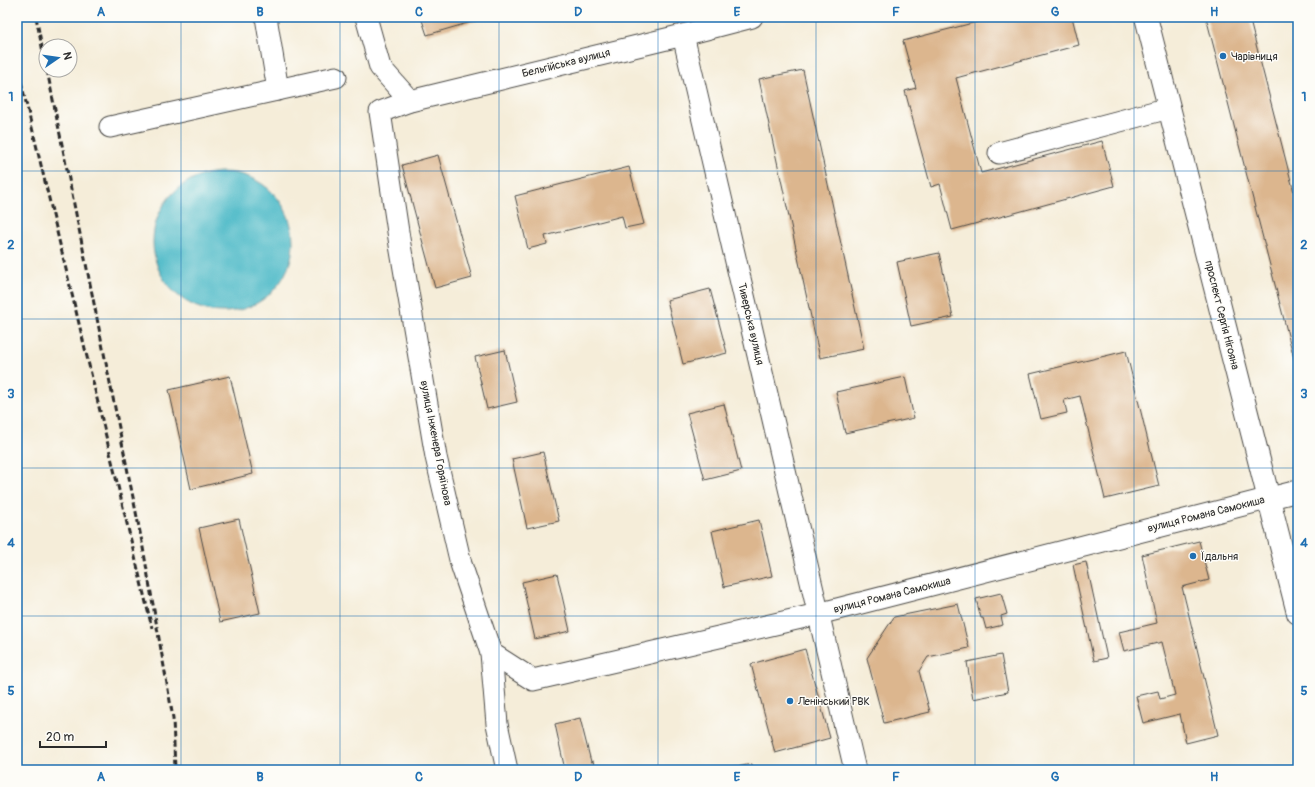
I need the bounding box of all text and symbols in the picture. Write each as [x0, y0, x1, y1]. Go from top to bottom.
text: A [97, 4, 106, 20]
text: B [256, 4, 264, 20]
text: C [415, 4, 423, 20]
text: D [574, 4, 582, 20]
text: E [734, 4, 741, 20]
text: F [892, 4, 900, 20]
text: G [1051, 4, 1060, 20]
text: H [1210, 4, 1218, 20]
north arrow [38, 38, 78, 78]
street label: Бельгійська вулиця [520, 46, 612, 80]
place label: Чарівниця [1231, 50, 1278, 63]
text: N [60, 51, 75, 61]
marker: Чарівниця [1218, 51, 1228, 61]
text: 1 [8, 89, 14, 105]
text: 1 [1301, 89, 1307, 105]
text: 2 [7, 237, 15, 253]
text: 2 [1300, 237, 1308, 253]
street label: проспект Сергія Нігояна [1202, 259, 1242, 371]
street label: Тиверська вулиця [735, 282, 767, 366]
street label: вулиця Інженера Горяїнова [417, 379, 455, 507]
text: 3 [7, 386, 15, 402]
text: 3 [1300, 386, 1308, 402]
street label: вулиця Романа Самокиша [1146, 493, 1266, 535]
text: 4 [7, 535, 15, 551]
text: 4 [1300, 535, 1308, 551]
place label: Їдальня [1201, 550, 1238, 563]
marker: Їдальня [1188, 551, 1198, 561]
street label: вулиця Романа Самокиша [832, 574, 952, 616]
text: 5 [7, 683, 15, 699]
text: 5 [1300, 683, 1308, 699]
place label: Ленінський РВК [797, 695, 870, 708]
marker: Ленінський РВК [785, 696, 795, 706]
scale bar [40, 723, 106, 749]
text: 20 m [46, 730, 75, 745]
text: A [97, 769, 106, 785]
text: B [256, 769, 264, 785]
text: C [415, 769, 423, 785]
text: D [574, 769, 582, 785]
text: E [734, 769, 741, 785]
text: F [892, 769, 900, 785]
text: G [1051, 769, 1060, 785]
text: H [1210, 769, 1218, 785]

